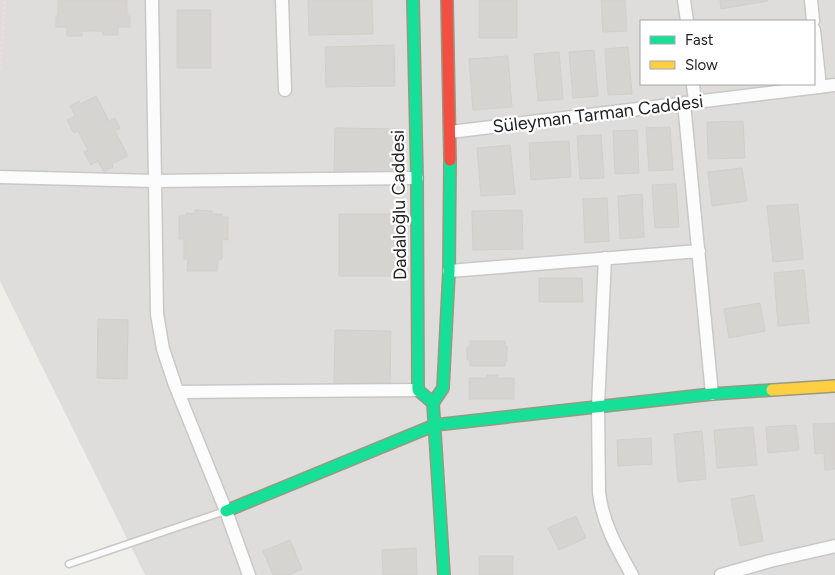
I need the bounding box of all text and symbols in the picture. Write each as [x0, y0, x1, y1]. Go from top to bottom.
legend [640, 20, 815, 85]
text: Fast [685, 31, 714, 49]
text: Slow [685, 56, 718, 74]
street label: Süleyman Tarman Caddesi [492, 90, 704, 138]
street label: Dadaloğlu Caddesi [387, 130, 411, 280]

